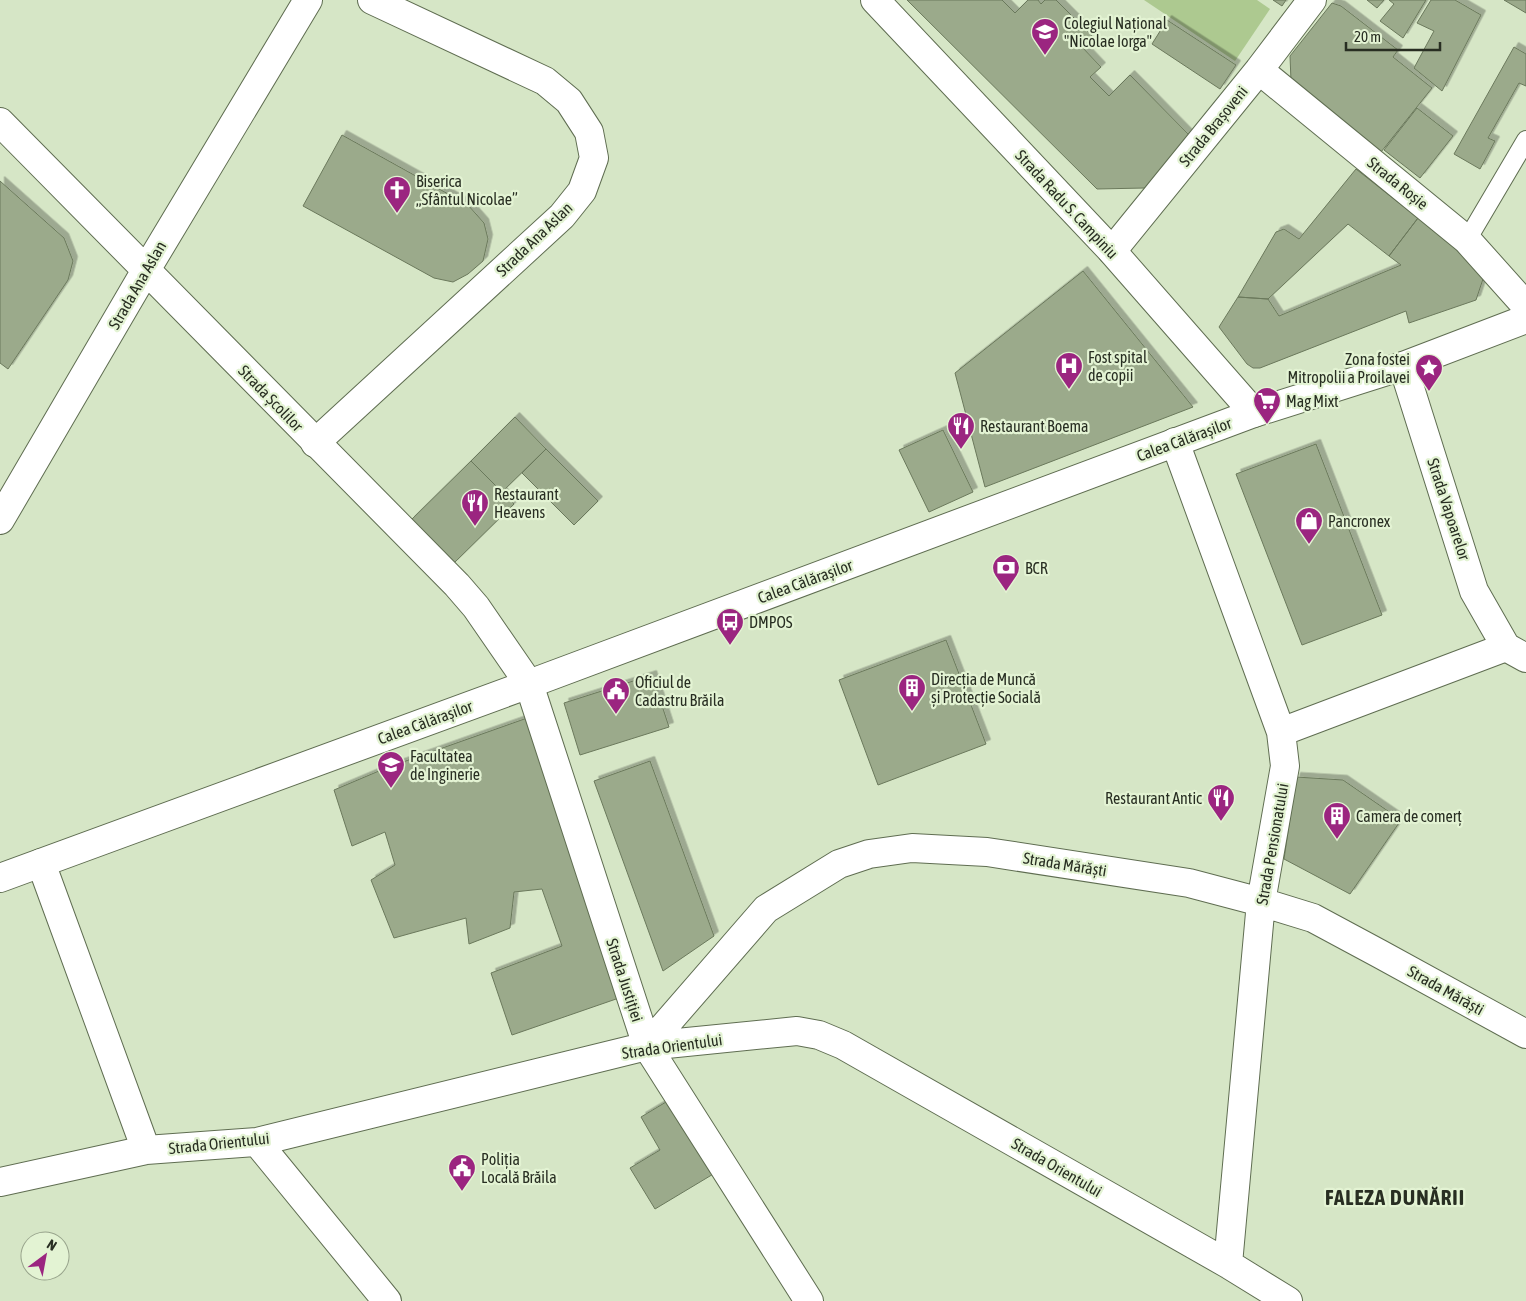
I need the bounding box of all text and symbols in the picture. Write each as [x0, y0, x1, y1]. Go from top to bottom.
place label: Colegiul Național "Nicolae Iorga" [1064, 14, 1168, 51]
school or university icon: Colegiul Național "Nicolae Iorga" [1030, 17, 1060, 56]
scale bar [1346, 20, 1440, 52]
text: 20 m [1354, 28, 1381, 45]
street label: Strada Brașoveni [1175, 82, 1252, 170]
street label: Strada Radu S. Campiniu [1011, 146, 1122, 263]
street label: Strada Roșie [1364, 153, 1432, 214]
place label: Biserica „Sfântul Nicolae” [416, 172, 518, 208]
church icon: Biserica „Sfântul Nicolae” [382, 175, 412, 214]
street label: Strada Ana Aslan [492, 198, 576, 280]
street label: Strada Ana Aslan [105, 238, 169, 332]
place label: Fost spital de copii [1088, 348, 1148, 385]
place label: Zona fostei Mitropolii a Proilavei [1287, 350, 1410, 387]
hospital icon: Fost spital de copii [1054, 351, 1084, 390]
place icon: Zona fostei Mitropolii a Proilavei [1414, 353, 1444, 392]
street label: Strada Școlilor [234, 361, 307, 436]
supermarket icon: Mag Mixt [1252, 386, 1282, 425]
place label: Mag Mixt [1286, 392, 1339, 411]
restaurant icon: Restaurant Boema [946, 411, 976, 450]
street label: Calea Călărașilor [1134, 413, 1234, 465]
place label: Restaurant Boema [980, 417, 1088, 435]
street label: Strada Vapoarelor [1423, 456, 1474, 563]
place label: Restaurant Heavens [494, 485, 559, 521]
restaurant icon: Restaurant Heavens [460, 488, 490, 527]
shop icon: Pancronex [1294, 506, 1324, 545]
place label: Pancronex [1328, 512, 1391, 530]
bank icon: BCR [991, 553, 1021, 592]
street label: Calea Călărașilor [755, 555, 855, 607]
place label: BCR [1025, 559, 1048, 577]
bus stop icon: DMPOS [715, 607, 745, 646]
place label: DMPOS [749, 613, 793, 631]
place label: Direcția de Muncă și Protecție Socială [931, 670, 1041, 707]
place label: Oficiul de Cadastru Brăila [635, 673, 724, 709]
building icon: Direcția de Muncă și Protecție Socială [897, 673, 927, 712]
public building icon: Oficiul de Cadastru Brăila [601, 676, 631, 715]
street label: Calea Călărașilor [375, 696, 475, 748]
place label: Facultatea de Inginerie [410, 747, 480, 784]
school or university icon: Facultatea de Inginerie [376, 750, 406, 789]
street label: Strada Pensionatului [1252, 782, 1292, 906]
restaurant icon: Restaurant Antic [1206, 783, 1236, 822]
place label: Restaurant Antic [1105, 789, 1202, 807]
building icon: Camera de comerț [1322, 801, 1352, 840]
place label: Camera de comerț [1356, 807, 1462, 826]
street label: Strada Mărăști [1022, 849, 1108, 880]
street label: Strada Justiției [602, 936, 647, 1024]
street label: Strada Mărăști [1404, 962, 1487, 1019]
street label: Strada Orientului [621, 1030, 723, 1062]
street label: Strada Orientului [168, 1129, 270, 1157]
street label: Strada Orientului [1009, 1134, 1105, 1200]
place label: Poliția Locală Brăila [481, 1150, 557, 1186]
public building icon: Poliția Locală Brăila [447, 1153, 477, 1192]
district label: FALEZA DUNĂRII [1325, 1185, 1465, 1209]
north arrow [20, 1231, 70, 1281]
text: N [44, 1236, 60, 1254]

